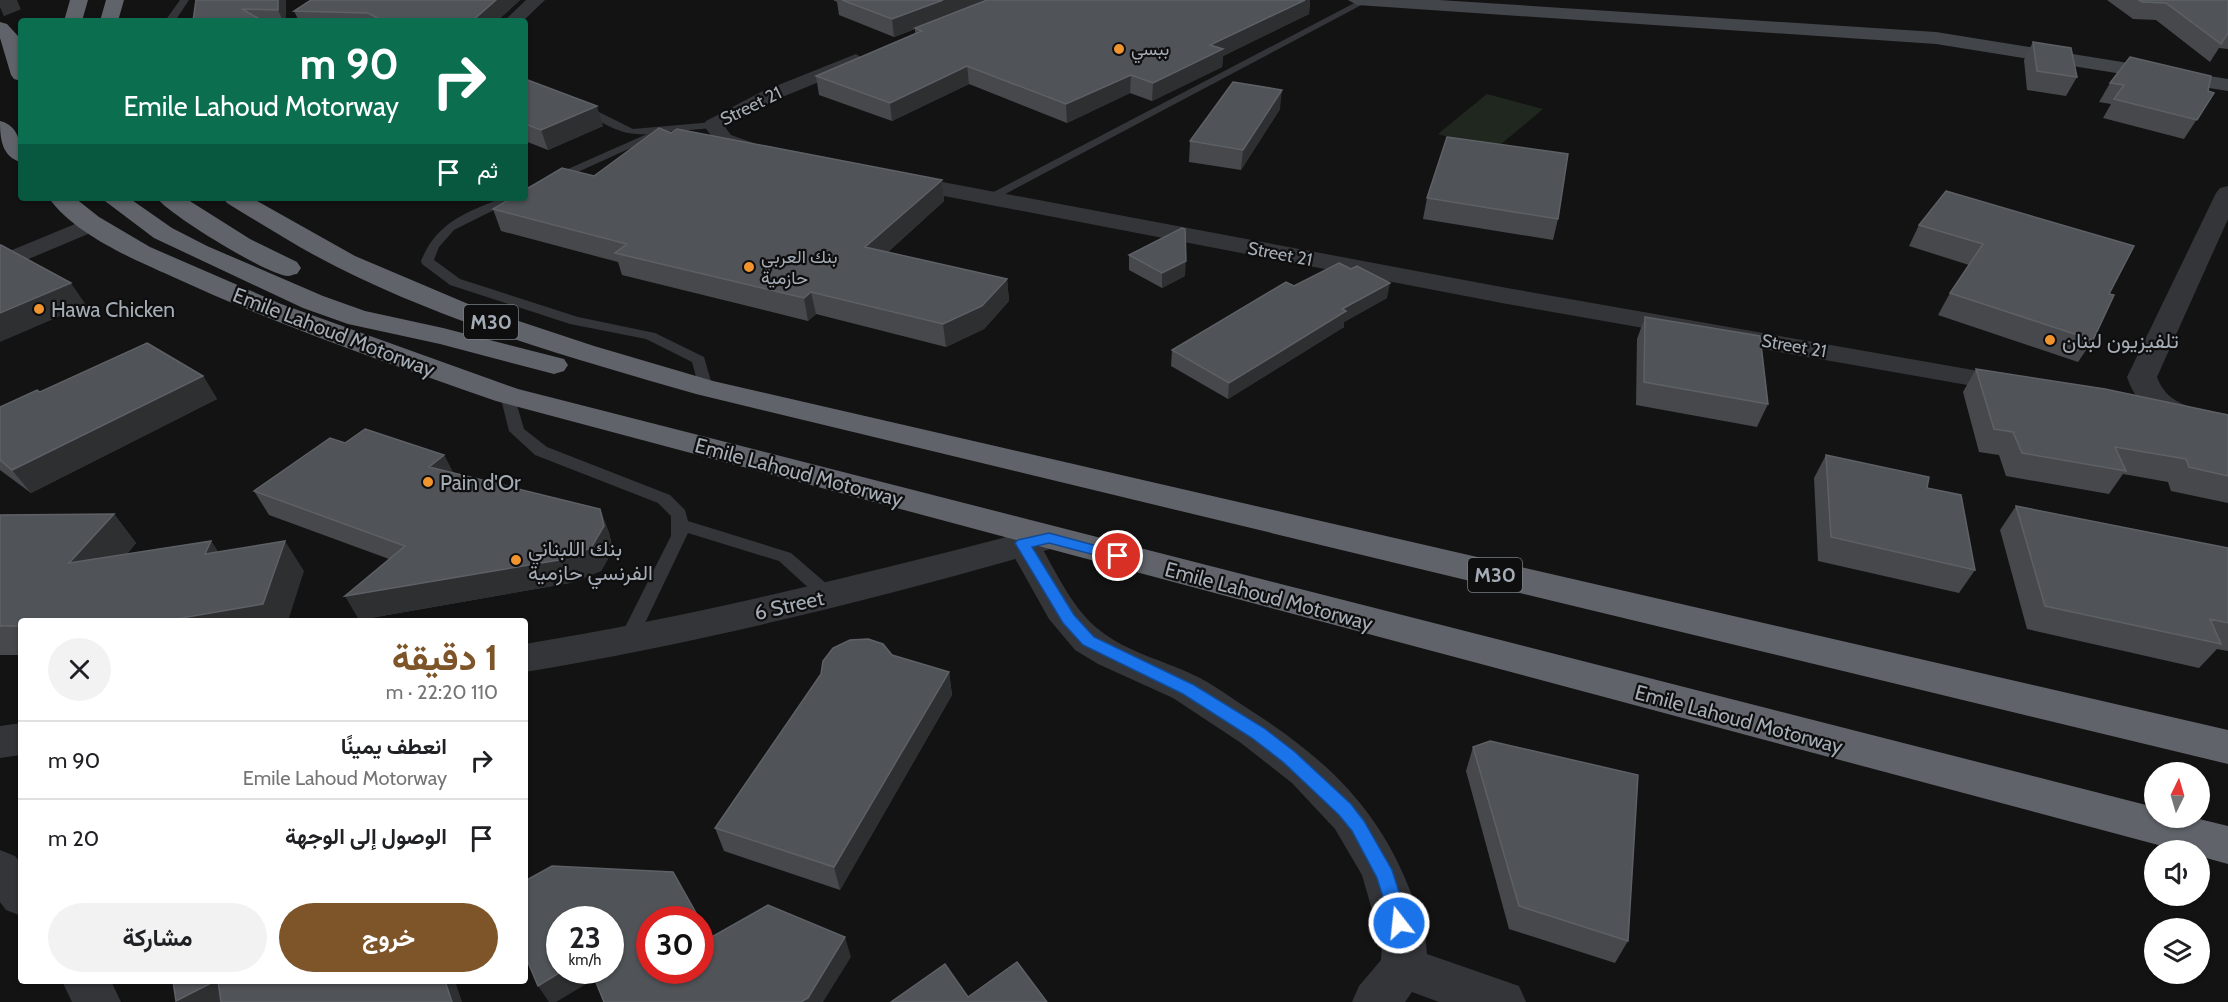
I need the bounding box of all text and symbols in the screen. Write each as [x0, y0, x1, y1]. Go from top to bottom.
text: 90 m [300, 38, 399, 90]
place label: ببسي [1131, 38, 1169, 64]
icon: right [420, 42, 498, 120]
marker: ببسي [1112, 42, 1126, 56]
street label: Street 21 [717, 82, 785, 130]
text: Emile Lahoud Motorway [123, 90, 399, 123]
icon: arrive [432, 156, 465, 189]
text: ثم [477, 157, 498, 184]
street label: Street 21 [1246, 237, 1314, 271]
place label: بنك العربي حازمية [761, 246, 838, 289]
marker: بنك العربي حازمية [742, 260, 756, 274]
street label: Emile Lahoud Motorway [229, 282, 439, 382]
place label: Hawa Chicken [51, 297, 175, 322]
marker: Hawa Chicken [32, 302, 46, 316]
road number: M30 [464, 305, 518, 339]
place label: تلفيزيون لبنان [2062, 328, 2179, 354]
street label: Street 21 [1760, 329, 1828, 363]
marker: تلفيزيون لبنان [2043, 333, 2057, 347]
street label: Emile Lahoud Motorway [692, 432, 906, 512]
place label: Pain d'Or [440, 470, 521, 495]
marker: Pain d'Or [421, 475, 435, 489]
pin [1092, 530, 1143, 581]
place label: بنك اللبناني الفرنسي حازمية [528, 536, 653, 590]
icon: arrive [1101, 539, 1134, 572]
marker: بنك اللبناني الفرنسي حازمية [509, 553, 523, 567]
street label: Emile Lahoud Motorway [1162, 556, 1376, 636]
road number: M30 [1468, 558, 1522, 592]
street label: 6 Street [752, 585, 826, 625]
text: 1 دقيقة [392, 635, 498, 679]
button: close [48, 638, 111, 701]
street label: Emile Lahoud Motorway [1632, 679, 1846, 759]
text: 110 m · 22:20 [386, 680, 498, 704]
text: انعطف يمينًا [341, 733, 447, 760]
icon: right [465, 744, 498, 777]
text: 90 m [48, 747, 100, 774]
north arrow [2144, 762, 2210, 828]
map controls [2144, 762, 2210, 984]
text: Emile Lahoud Motorway [243, 766, 447, 790]
icon: arrive [465, 822, 498, 855]
text: الوصول إلى الوجهة [285, 823, 447, 850]
text: 20 m [48, 825, 99, 852]
button: sound [2144, 840, 2210, 906]
position arrow [1367, 891, 1431, 955]
button: مشاركة [48, 903, 267, 972]
button: خروج [279, 903, 498, 972]
speed limit sign: 30 [636, 906, 714, 984]
button: layers [2144, 918, 2210, 984]
text: 23 [569, 919, 601, 956]
text: km/h [569, 951, 601, 969]

